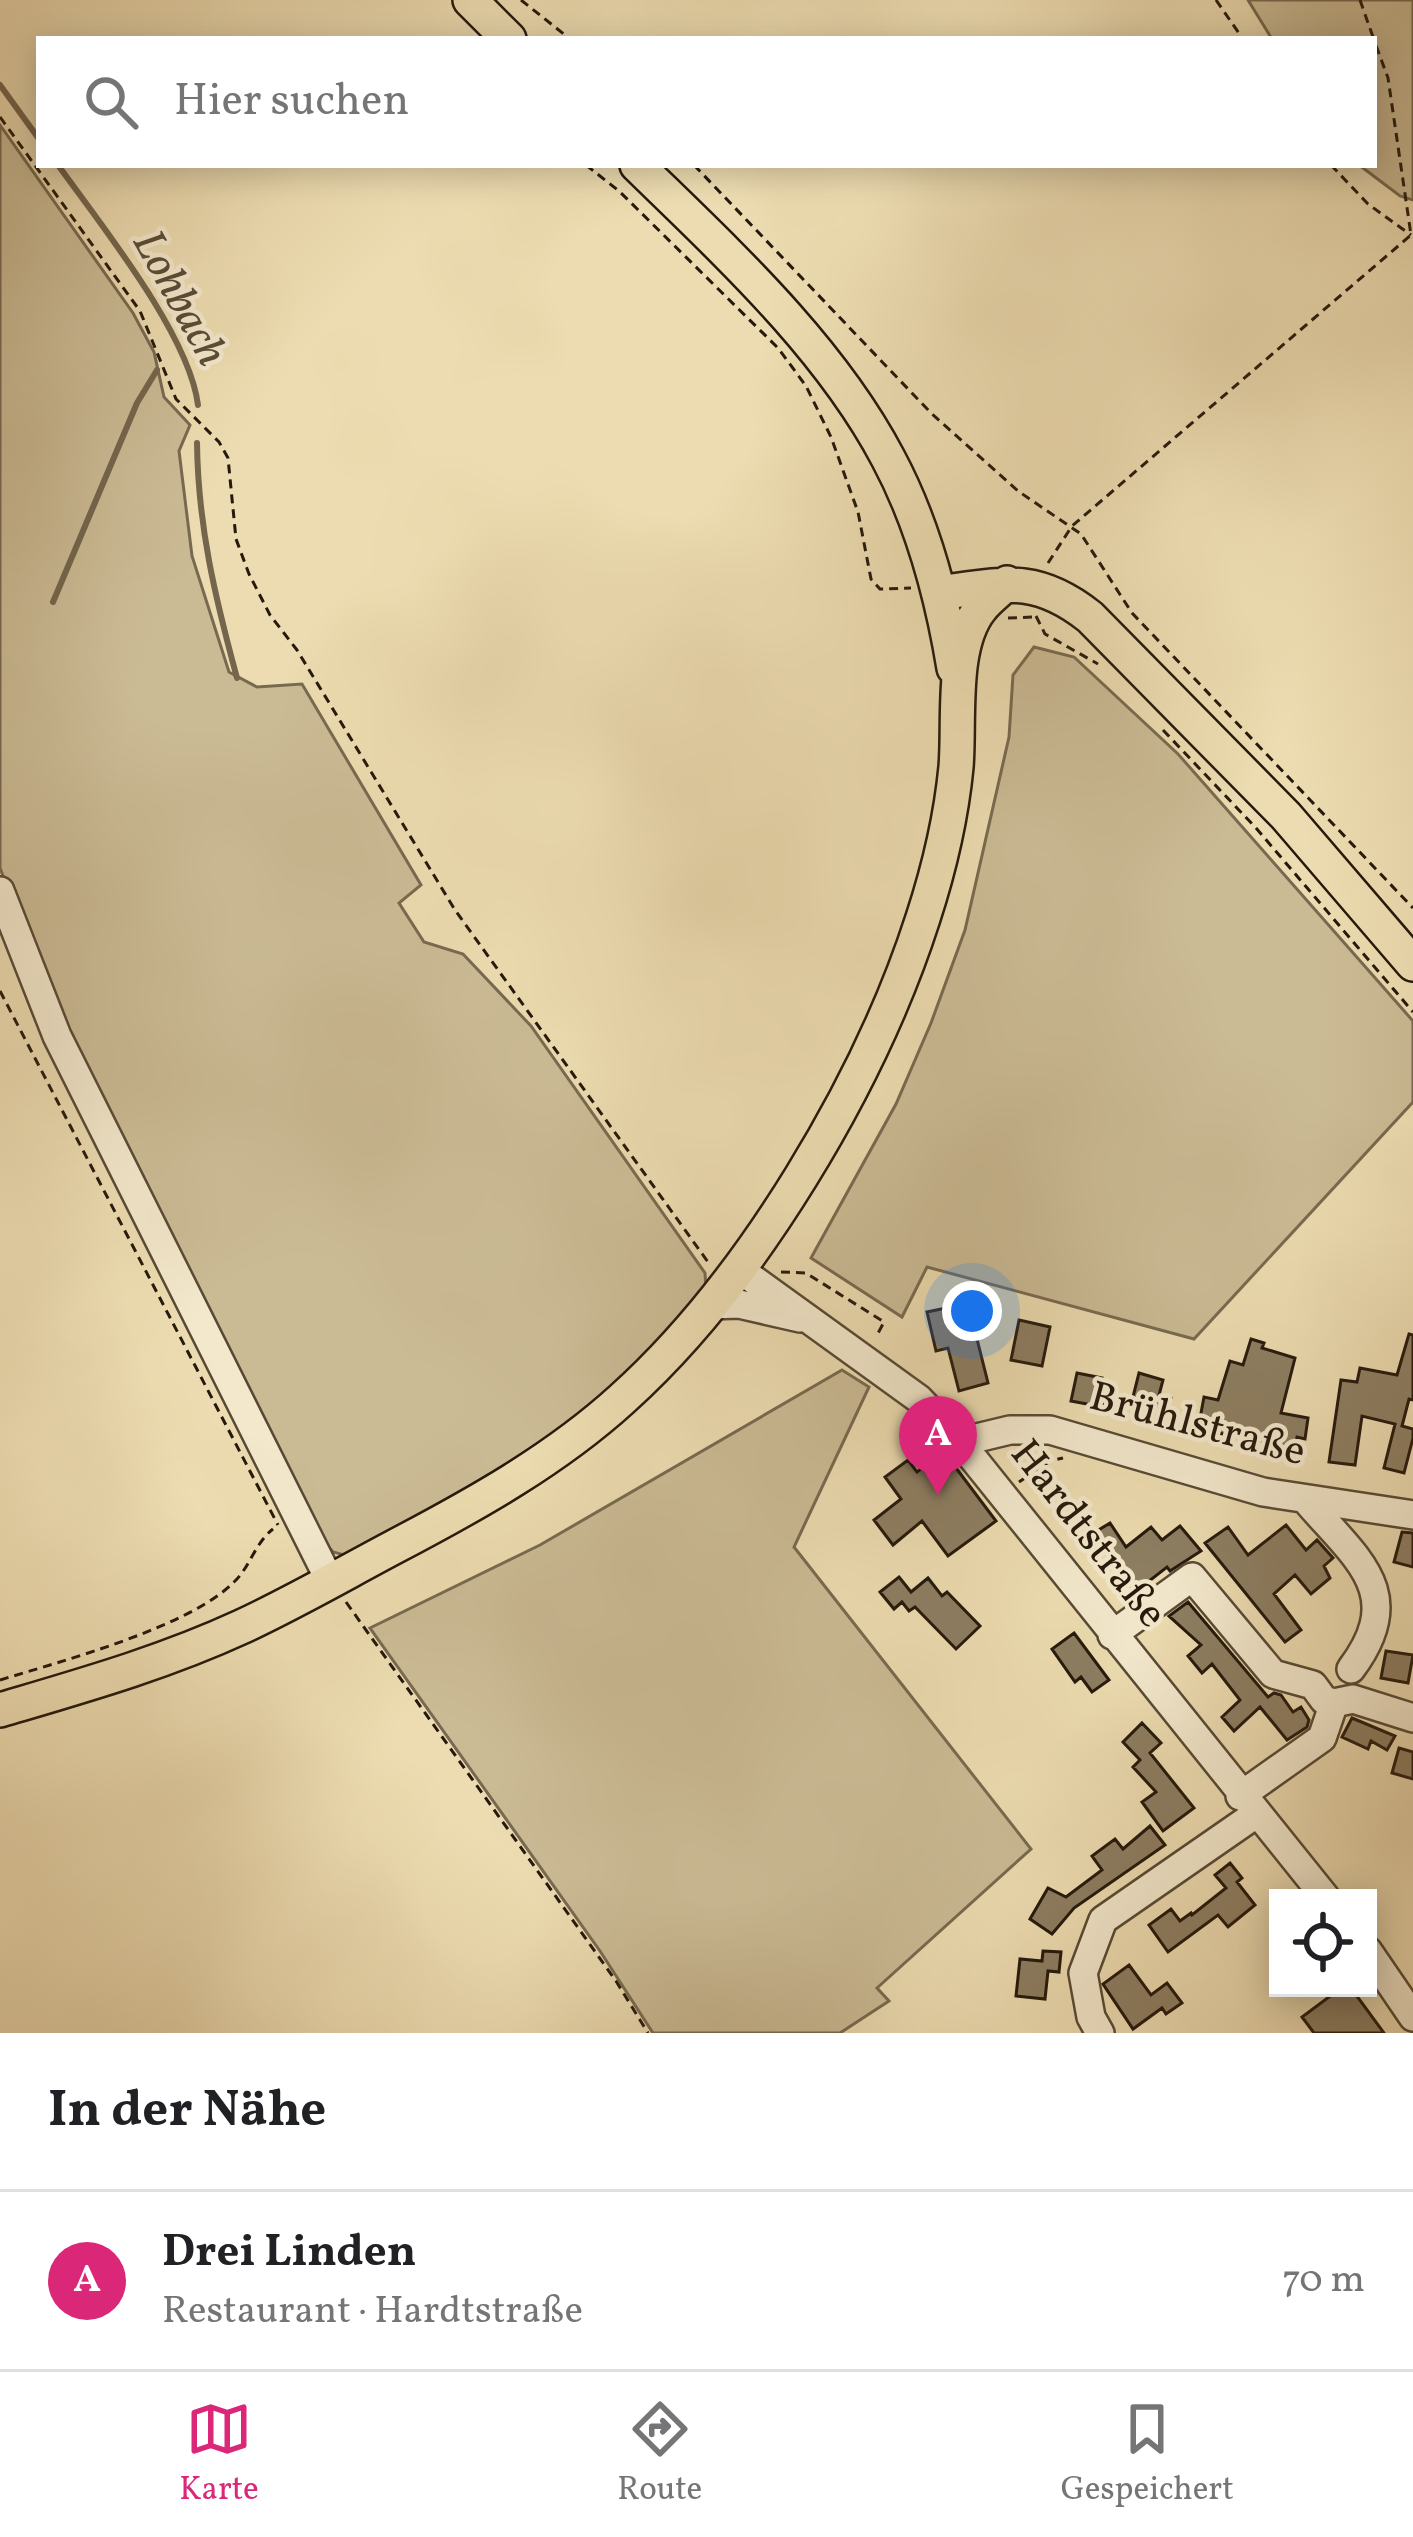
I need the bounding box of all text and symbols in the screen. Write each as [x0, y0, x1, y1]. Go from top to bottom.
search box [36, 36, 1377, 168]
icon: search [78, 69, 144, 135]
text: Hier suchen [174, 71, 409, 134]
water label: Lohbach [115, 220, 241, 378]
your location [942, 1281, 1002, 1341]
street label: Brühlstraße [1082, 1369, 1312, 1483]
pin: A [899, 1396, 977, 1495]
street label: Hardtstraße [995, 1428, 1179, 1642]
map controls [1269, 1889, 1377, 1997]
button: locate [1269, 1889, 1377, 1997]
text: In der Nähe [48, 2076, 326, 2147]
text: Drei Linden [162, 2222, 416, 2285]
text: A [73, 2254, 101, 2308]
text: 70 m [1282, 2254, 1365, 2308]
text: Restaurant · Hardtstraße [162, 2285, 583, 2339]
tab: Karte [179, 2396, 259, 2514]
tab: Route [617, 2396, 702, 2514]
tab: Gespeichert [1061, 2396, 1234, 2514]

